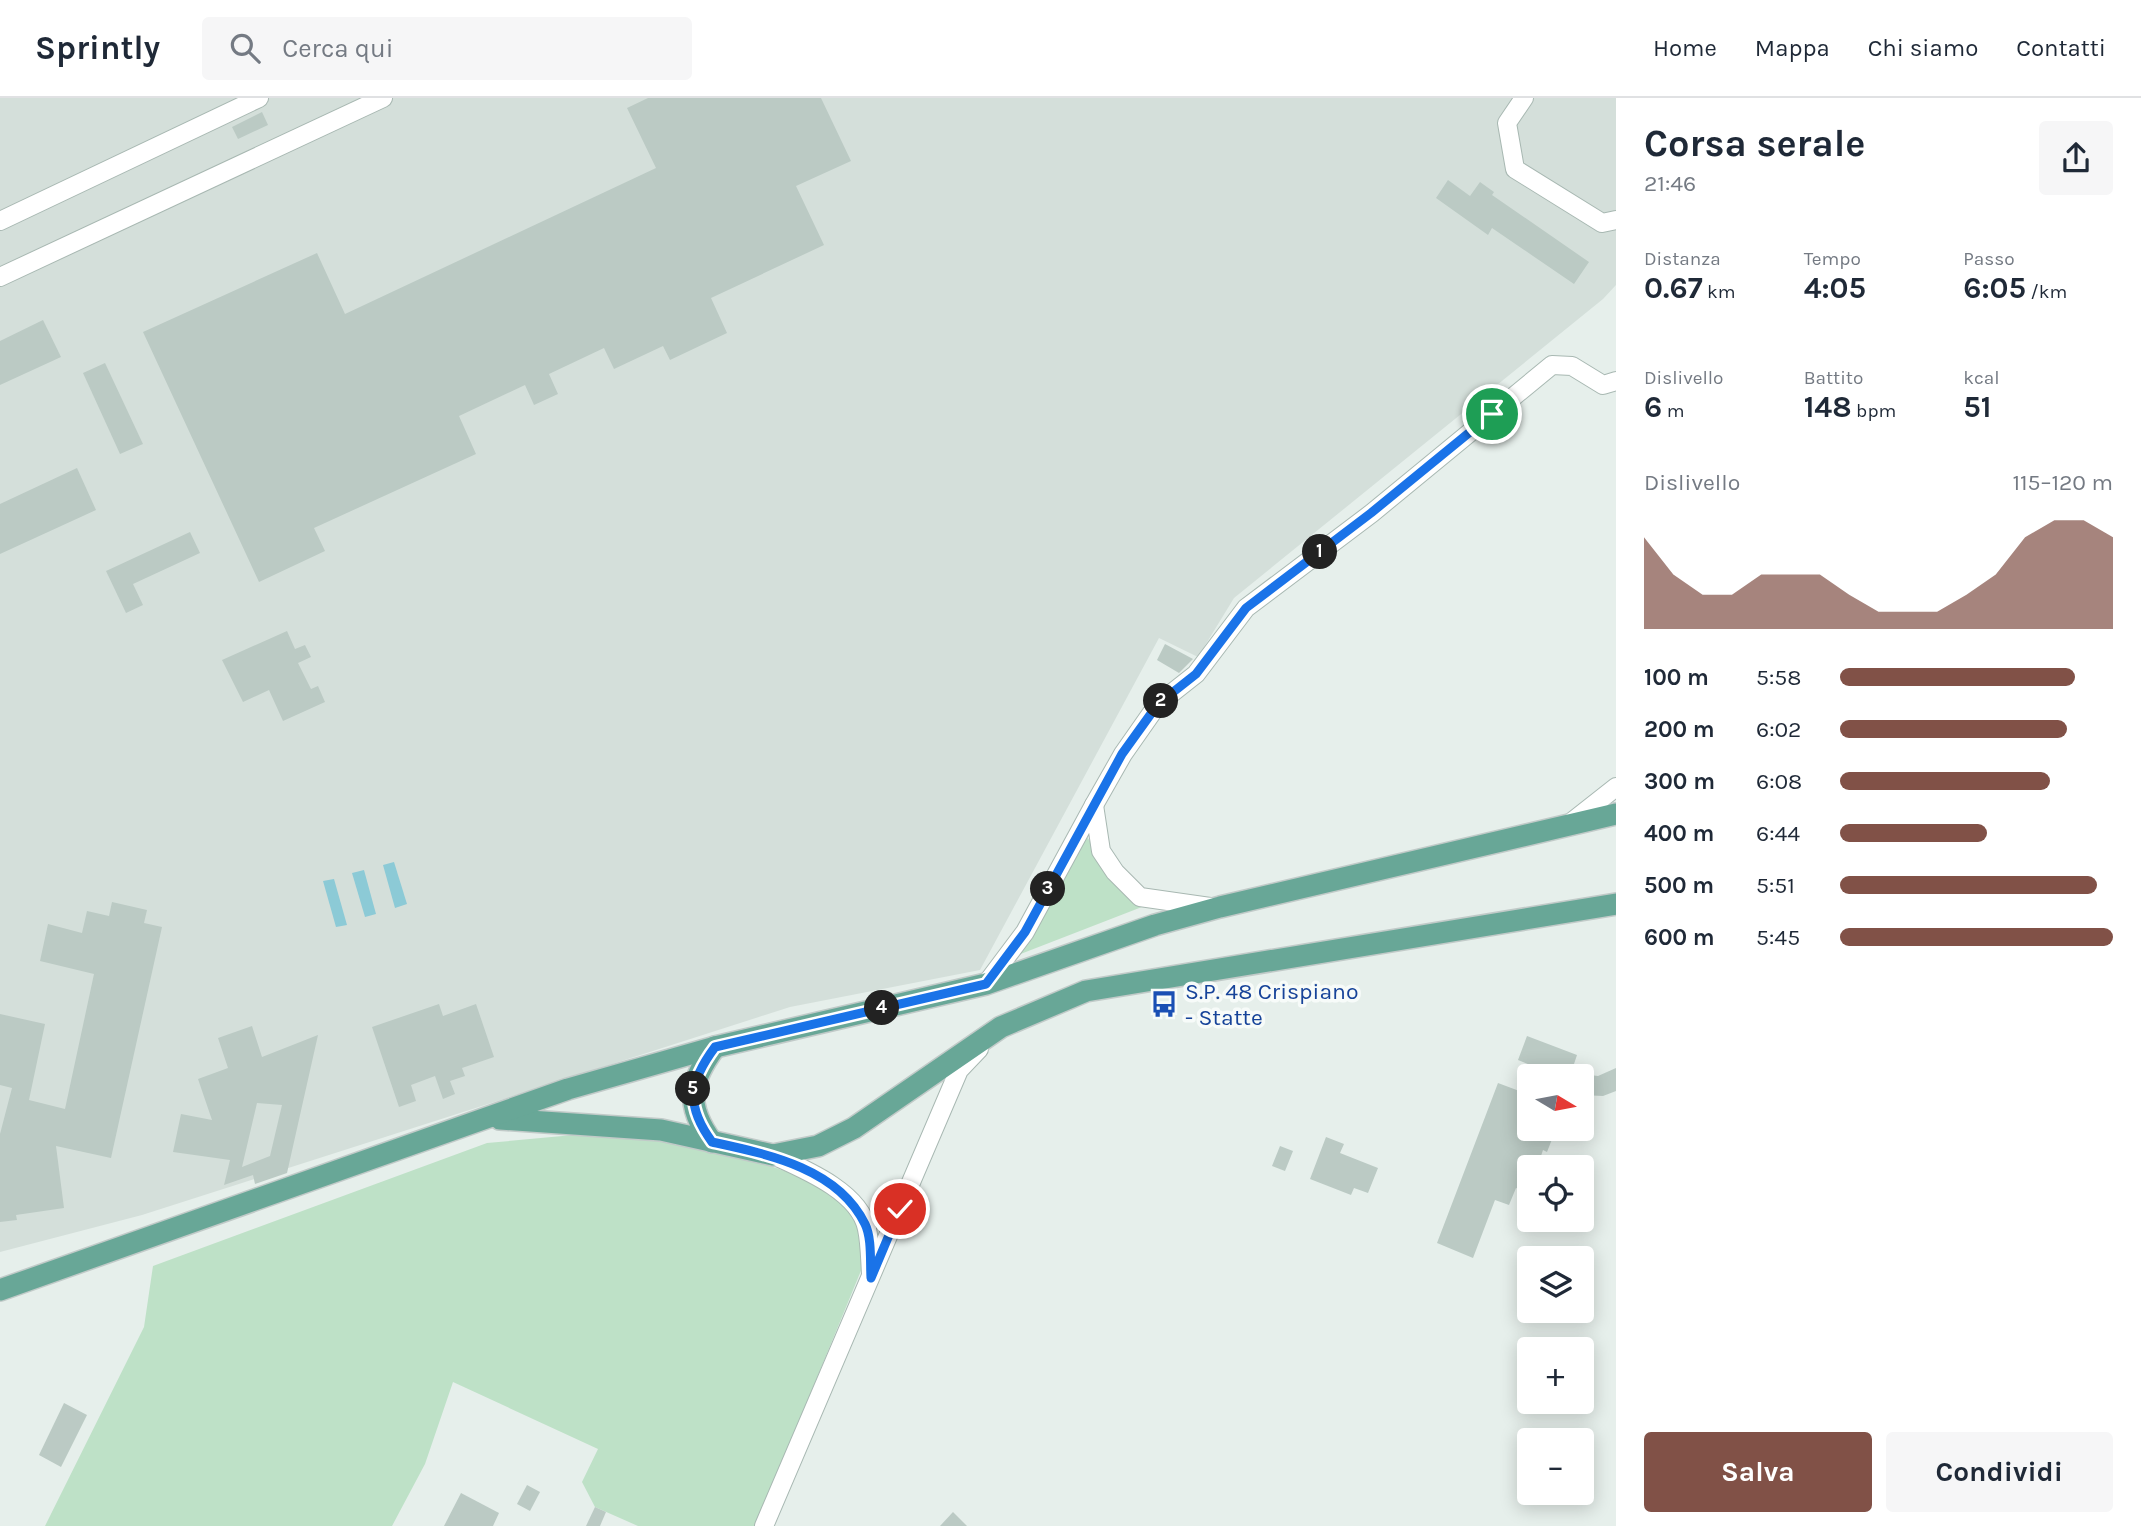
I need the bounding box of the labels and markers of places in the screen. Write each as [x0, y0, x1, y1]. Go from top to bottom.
pin [1462, 384, 1522, 444]
pin: 1 [1302, 534, 1338, 570]
pin: 2 [1144, 684, 1178, 718]
pin: 3 [1030, 872, 1066, 906]
place label: S.P. 48 Crispiano - Statte [1185, 978, 1359, 1031]
bus stop icon: S.P. 48 Crispiano - Statte [1149, 989, 1179, 1019]
pin: 4 [864, 990, 900, 1026]
pin: 5 [676, 1072, 710, 1107]
pin [870, 1179, 930, 1239]

